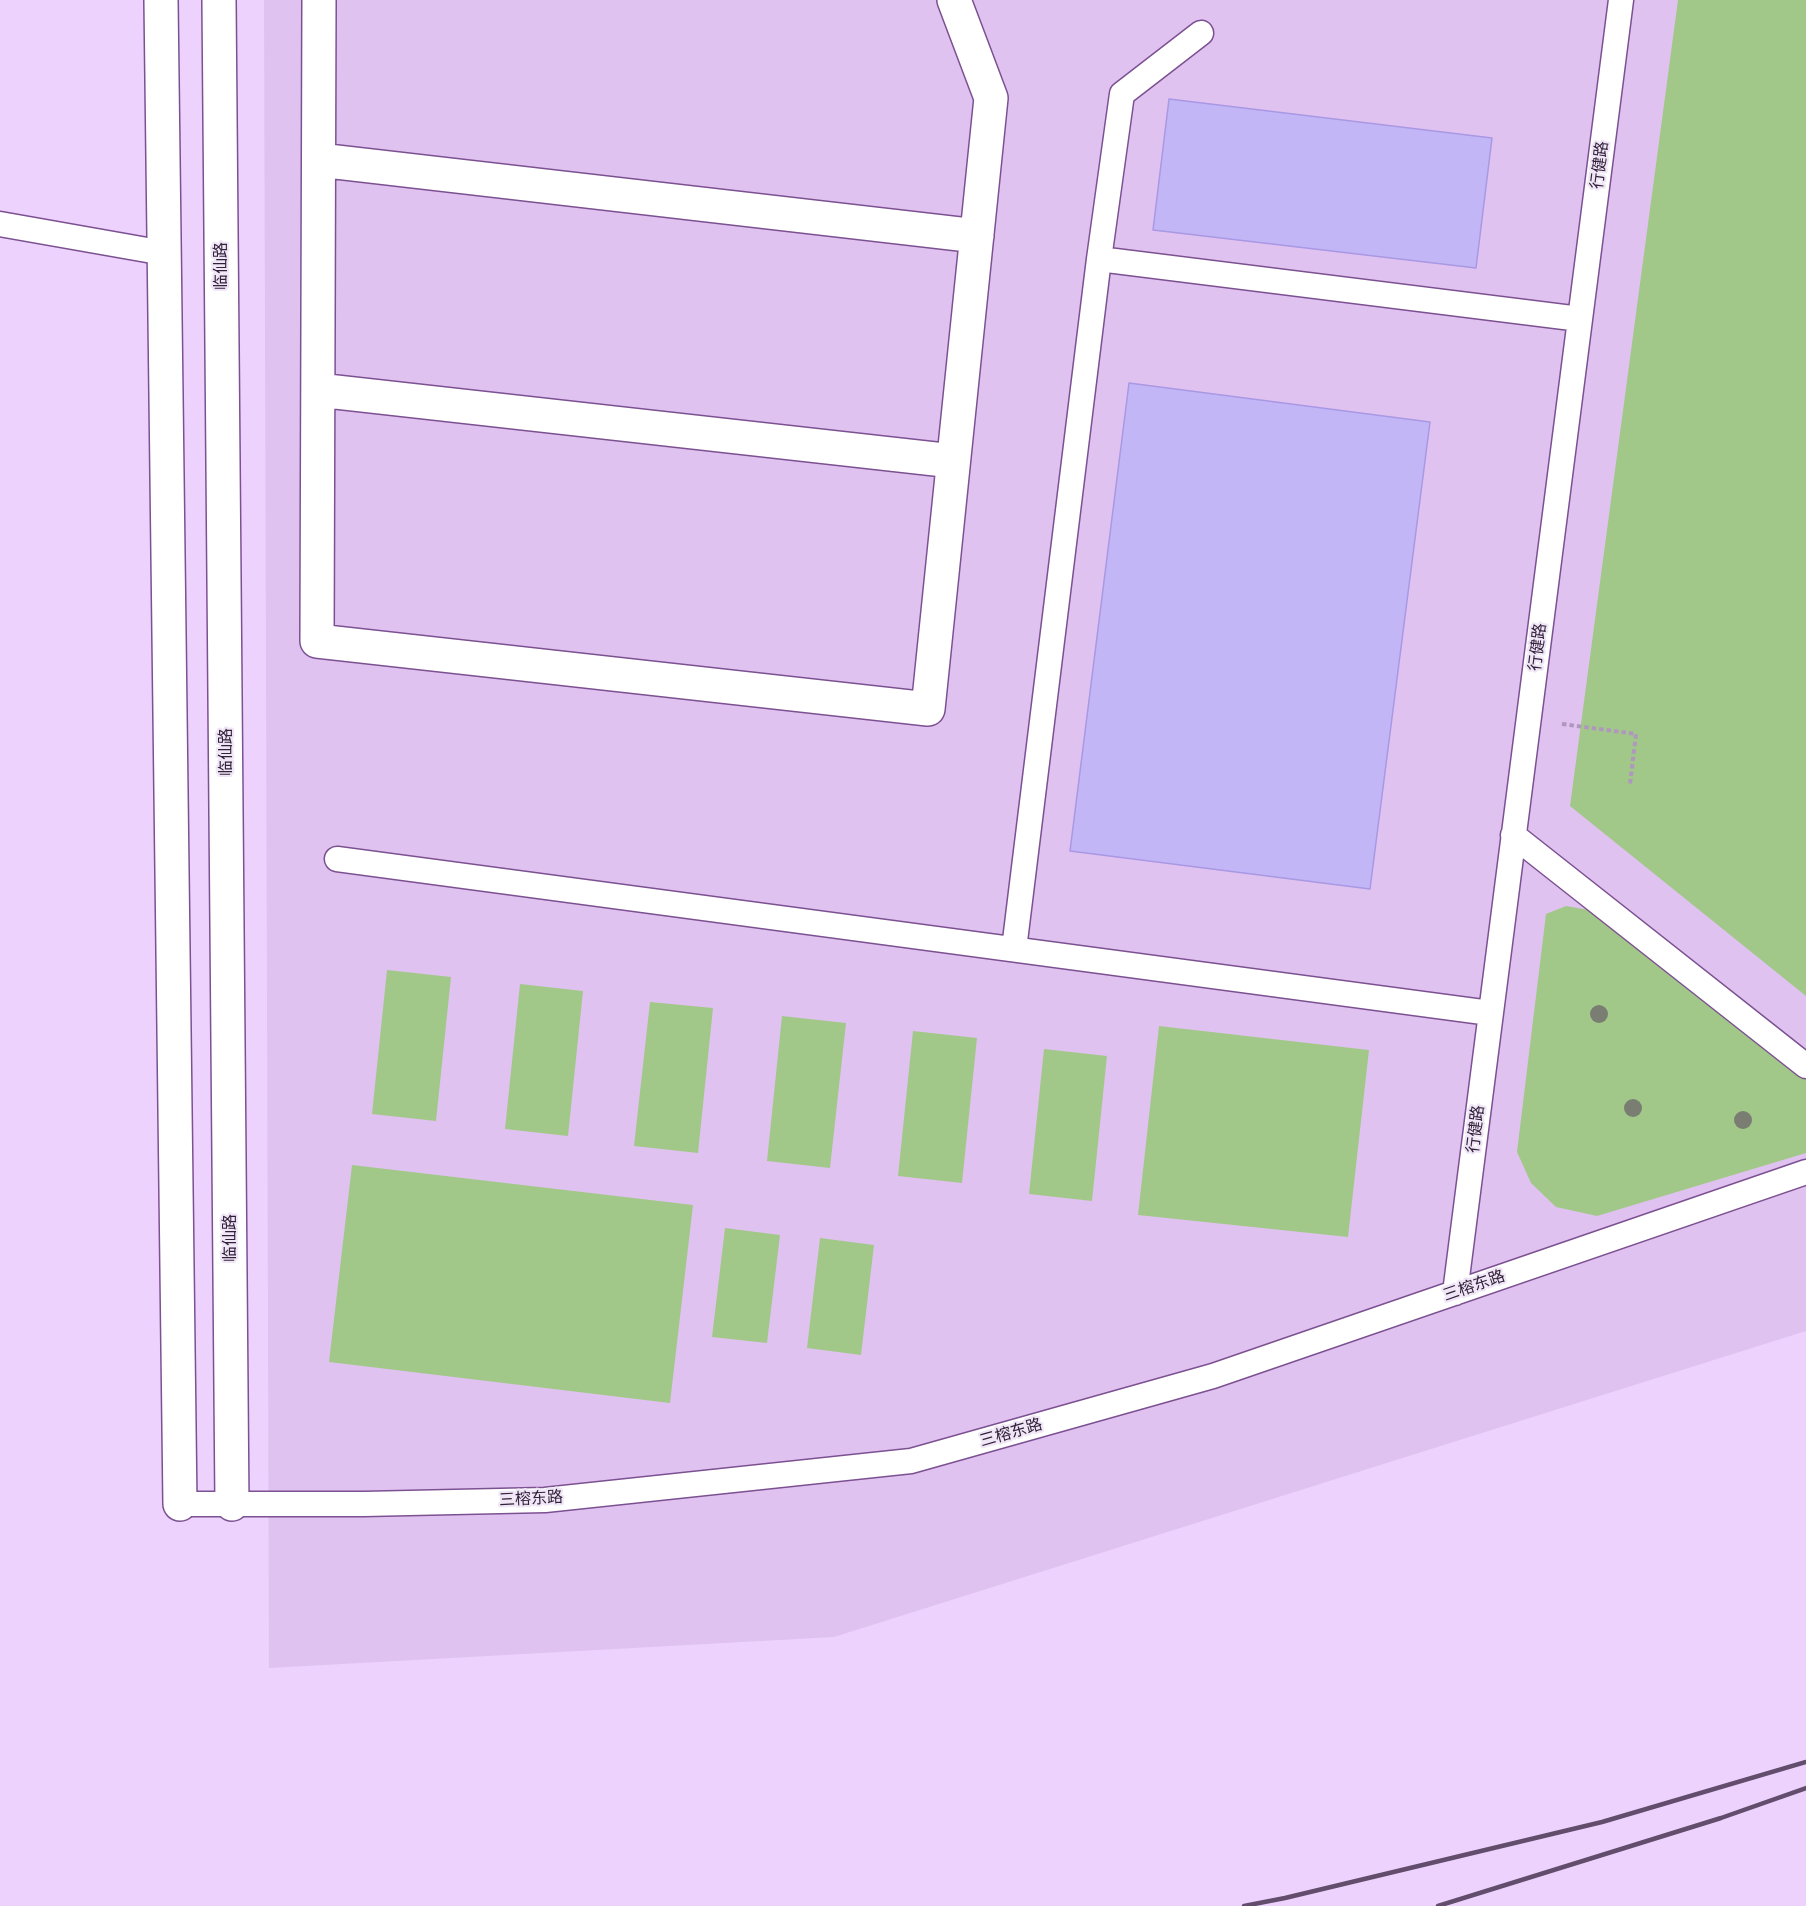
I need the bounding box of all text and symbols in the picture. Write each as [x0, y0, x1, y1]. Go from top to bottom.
street label: 行健路 [1588, 140, 1612, 190]
street label: 临仙路 [211, 242, 231, 290]
street label: 行健路 [1526, 622, 1550, 672]
street label: 临仙路 [216, 728, 236, 776]
street label: 行健路 [1464, 1104, 1488, 1154]
street label: 临仙路 [220, 1214, 240, 1262]
street label: 三榕东路 [1441, 1267, 1507, 1305]
street label: 三榕东路 [978, 1415, 1044, 1451]
street label: 三榕东路 [499, 1488, 563, 1510]

